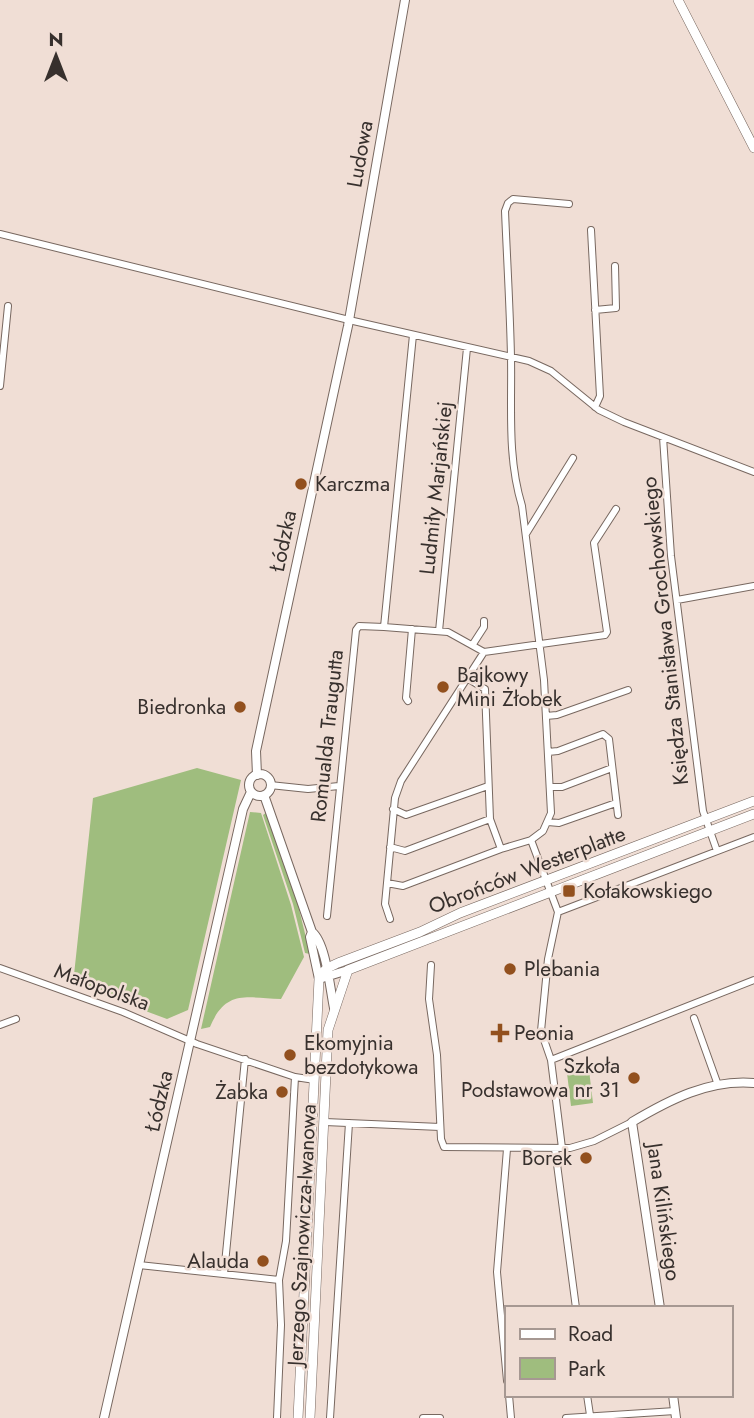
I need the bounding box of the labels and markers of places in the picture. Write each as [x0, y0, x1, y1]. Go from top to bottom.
place label: Karczma [315, 469, 390, 499]
marker: Karczma [293, 476, 309, 492]
place label: Bajkowy Mini Żłobek [457, 660, 563, 714]
marker: Bajkowy Mini Żłobek [435, 679, 451, 695]
place label: Biedronka [137, 692, 226, 722]
marker: Biedronka [232, 699, 248, 715]
place label: Kołakowskiego [583, 876, 712, 906]
marker: Kołakowskiego [561, 883, 577, 899]
place label: Plebania [524, 954, 600, 984]
marker: Plebania [502, 961, 518, 977]
place label: Peonia [514, 1018, 574, 1048]
marker: Peonia [492, 1025, 508, 1041]
place label: Ekomyjnia bezdotykowa [304, 1028, 418, 1082]
marker: Ekomyjnia bezdotykowa [282, 1047, 298, 1063]
place label: Szkoła Podstawowa nr 31 [461, 1051, 620, 1105]
marker: Szkoła Podstawowa nr 31 [626, 1070, 642, 1086]
place label: Żabka [215, 1077, 268, 1107]
marker: Żabka [274, 1084, 290, 1100]
place label: Borek [522, 1143, 573, 1173]
marker: Borek [578, 1150, 594, 1166]
place label: Alauda [187, 1246, 249, 1276]
marker: Alauda [255, 1253, 271, 1269]

